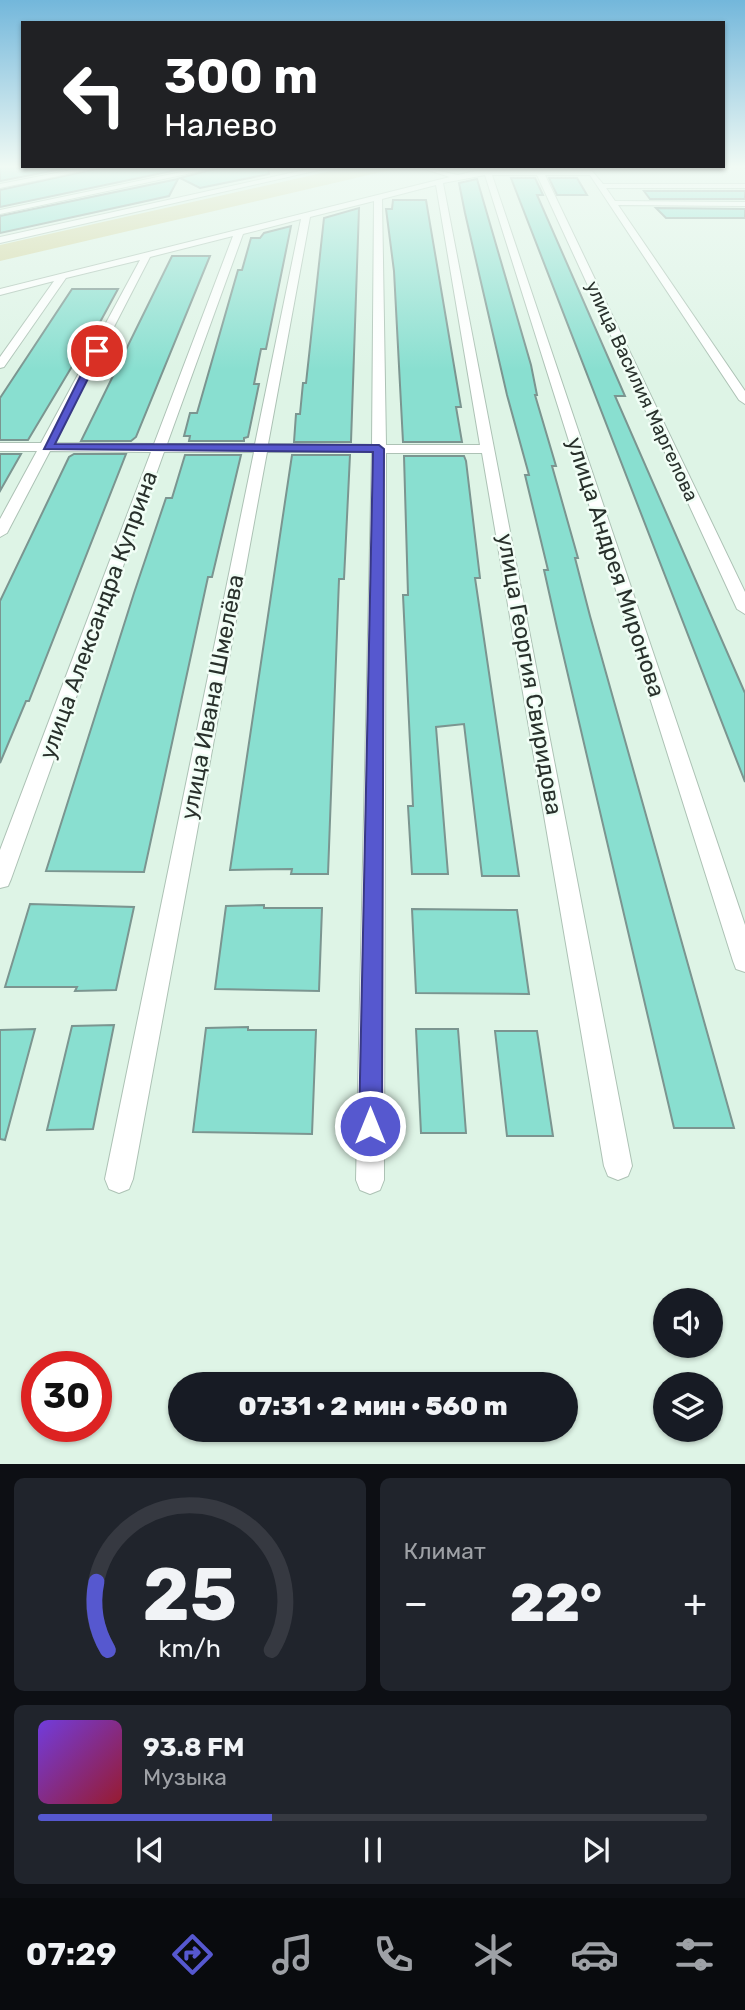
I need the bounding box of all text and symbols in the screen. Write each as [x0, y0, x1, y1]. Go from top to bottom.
text: 300 m [164, 47, 318, 105]
icon: left [49, 49, 140, 140]
text: Налево [164, 106, 277, 144]
street label: улица Василия Маргелова [581, 277, 703, 505]
pin [67, 321, 127, 381]
icon: arrive [78, 332, 116, 370]
street label: улица Андрея Миронова [561, 433, 671, 701]
street label: улица Александра Куприна [33, 467, 163, 763]
street label: улица Георгия Свиридова [491, 531, 569, 817]
street label: улица Ивана Шмелёва [174, 572, 250, 822]
position arrow [333, 1089, 407, 1163]
map controls [653, 1288, 723, 1442]
button: sound [653, 1288, 723, 1358]
speed limit sign: 30 [21, 1351, 112, 1442]
button: layers [653, 1372, 723, 1442]
text: 07:31 · 2 мин · 560 m [238, 1391, 508, 1422]
text: Климат [404, 1537, 486, 1565]
text: 25 [143, 1553, 237, 1639]
text: 22° [510, 1572, 602, 1634]
text: − [404, 1580, 428, 1626]
text: + [683, 1580, 707, 1626]
text: km/h [159, 1634, 221, 1663]
text: 93.8 FM [143, 1732, 245, 1763]
text: Музыка [143, 1763, 227, 1791]
icon: previous [131, 1831, 169, 1869]
icon: pause [354, 1831, 392, 1869]
icon: next [577, 1831, 615, 1869]
icon: directions [168, 1930, 217, 1979]
icon: music [268, 1930, 317, 1979]
icon: phone [369, 1930, 418, 1979]
icon: climate [469, 1930, 518, 1979]
icon: car [570, 1930, 619, 1979]
icon: filters [670, 1930, 719, 1979]
text: 07:29 [26, 1935, 116, 1973]

